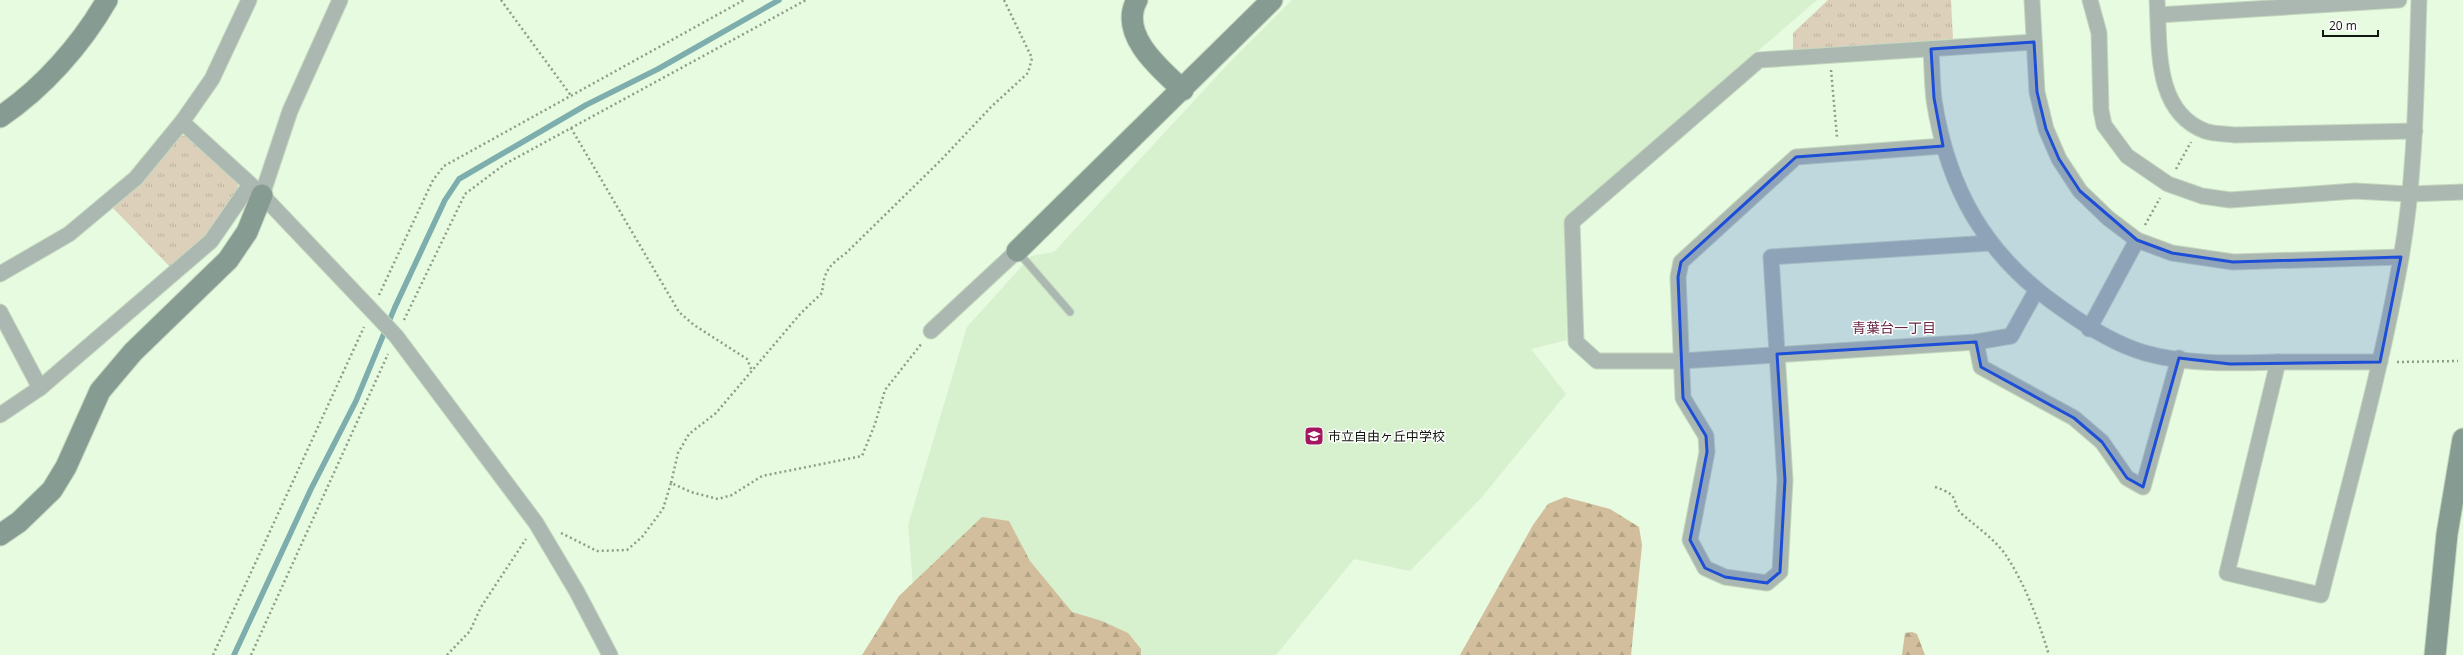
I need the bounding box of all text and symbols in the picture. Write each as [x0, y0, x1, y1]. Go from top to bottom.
scale bar [2323, 12, 2378, 38]
text: 20 m [2329, 17, 2357, 34]
district label: 青葉台一丁目 [1852, 318, 1936, 337]
school or university icon: 市立自由ヶ丘中学校 [1303, 425, 1325, 447]
place label: 市立自由ヶ丘中学校 [1328, 427, 1445, 445]

